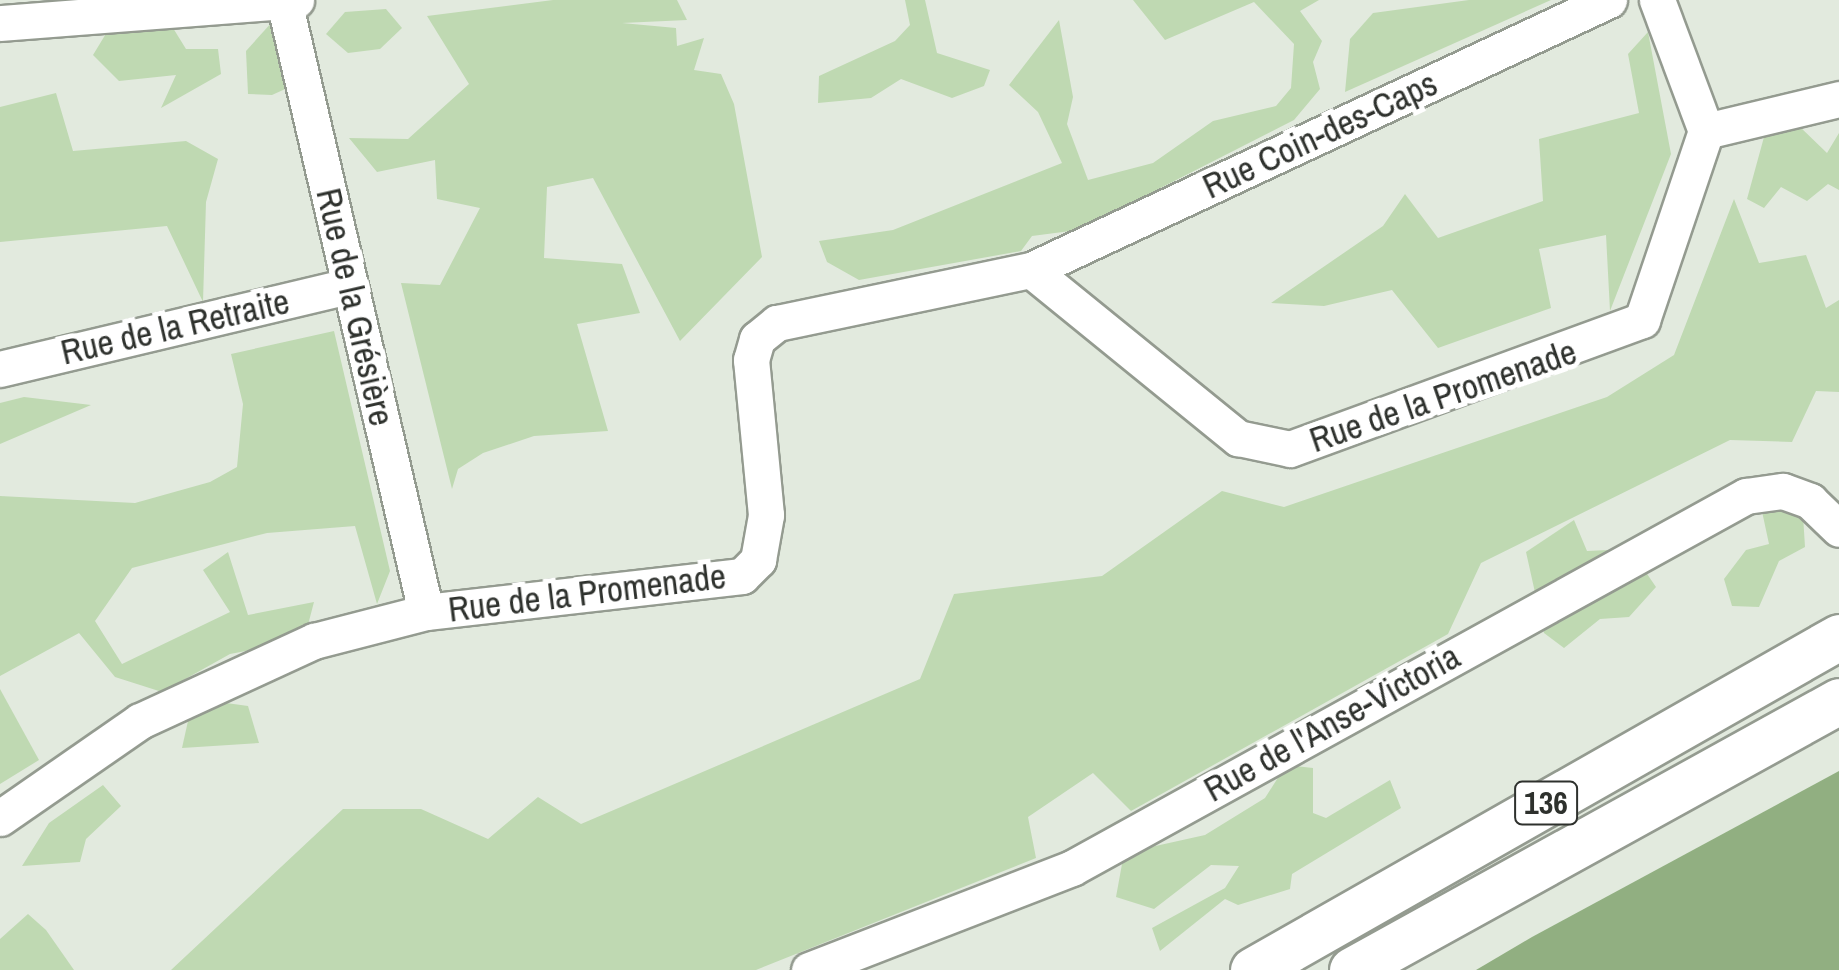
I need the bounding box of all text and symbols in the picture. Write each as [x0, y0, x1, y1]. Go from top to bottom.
street label: Rue Coin-des-Caps [1196, 62, 1444, 208]
street label: Rue de la Grésière [307, 184, 403, 430]
street label: Rue de la Retraite [57, 280, 293, 374]
street label: Rue de la Promenade [1304, 331, 1582, 461]
street label: Rue de la Promenade [446, 555, 728, 631]
street label: Rue de l'Anse-Victoria [1197, 635, 1467, 811]
road number: 136 [1514, 776, 1578, 830]

